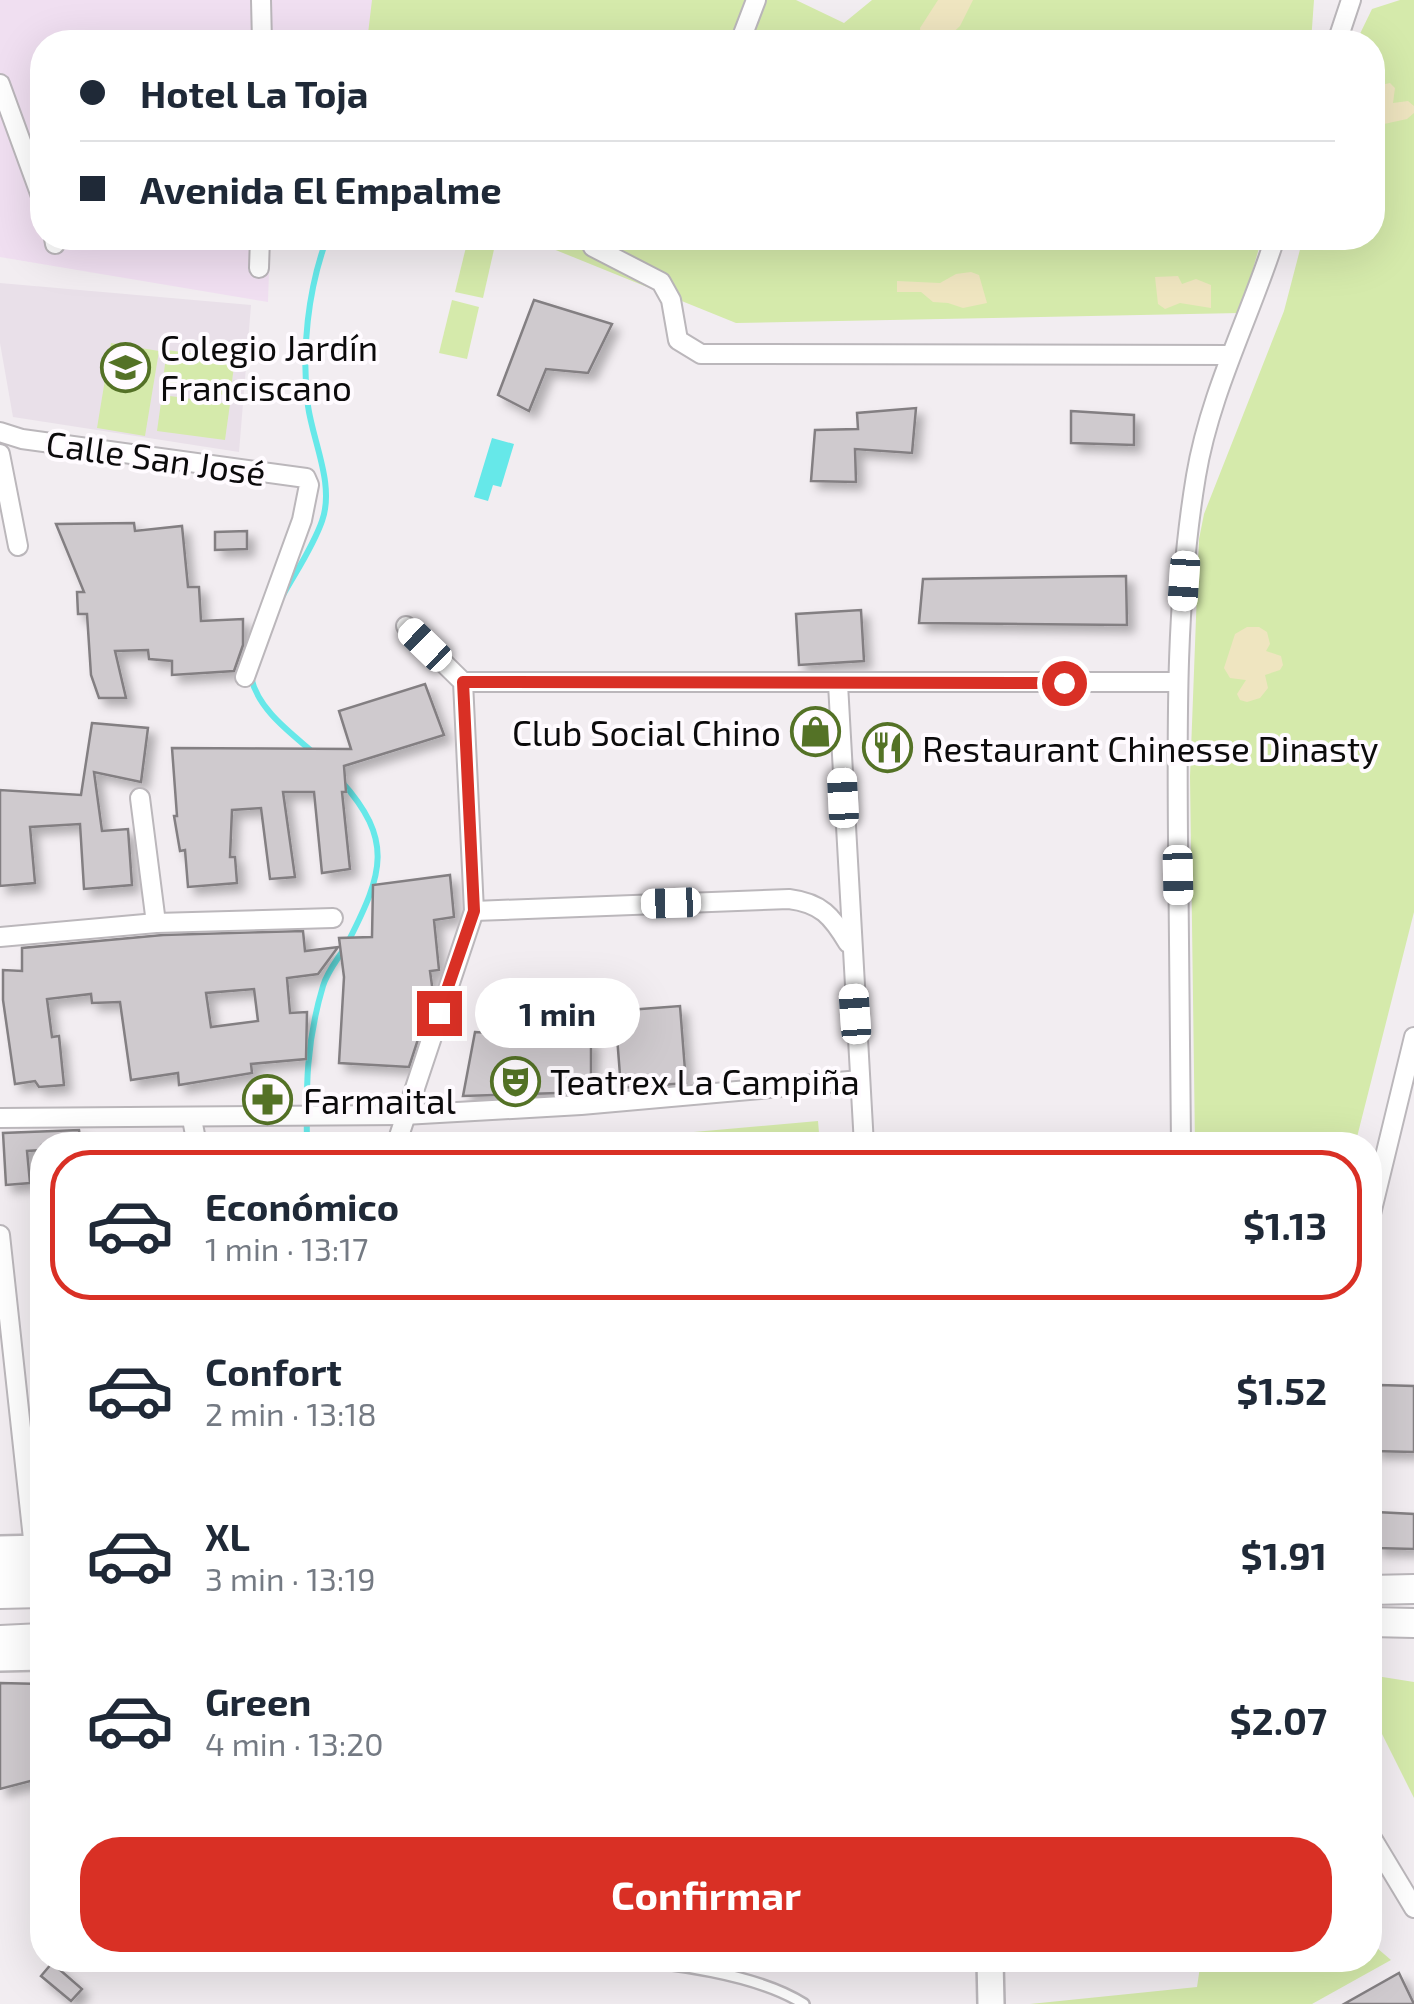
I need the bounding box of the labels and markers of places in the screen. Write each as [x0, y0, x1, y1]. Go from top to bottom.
place label: Colegio Jardín Franciscano [160, 326, 378, 408]
school or university icon: Colegio Jardín Franciscano [99, 341, 151, 393]
shop icon: Club Social Chino [790, 706, 842, 758]
place label: Club Social Chino [512, 711, 781, 753]
restaurant icon: Restaurant Chinesse Dinasty [861, 722, 913, 774]
place label: Restaurant Chinesse Dinasty [922, 727, 1379, 769]
theatre icon: Teatrex La Campiña [489, 1055, 541, 1107]
place label: Teatrex La Campiña [550, 1060, 860, 1102]
pharmacy icon: Farmaital [242, 1074, 294, 1126]
place label: Farmaital [303, 1079, 456, 1121]

